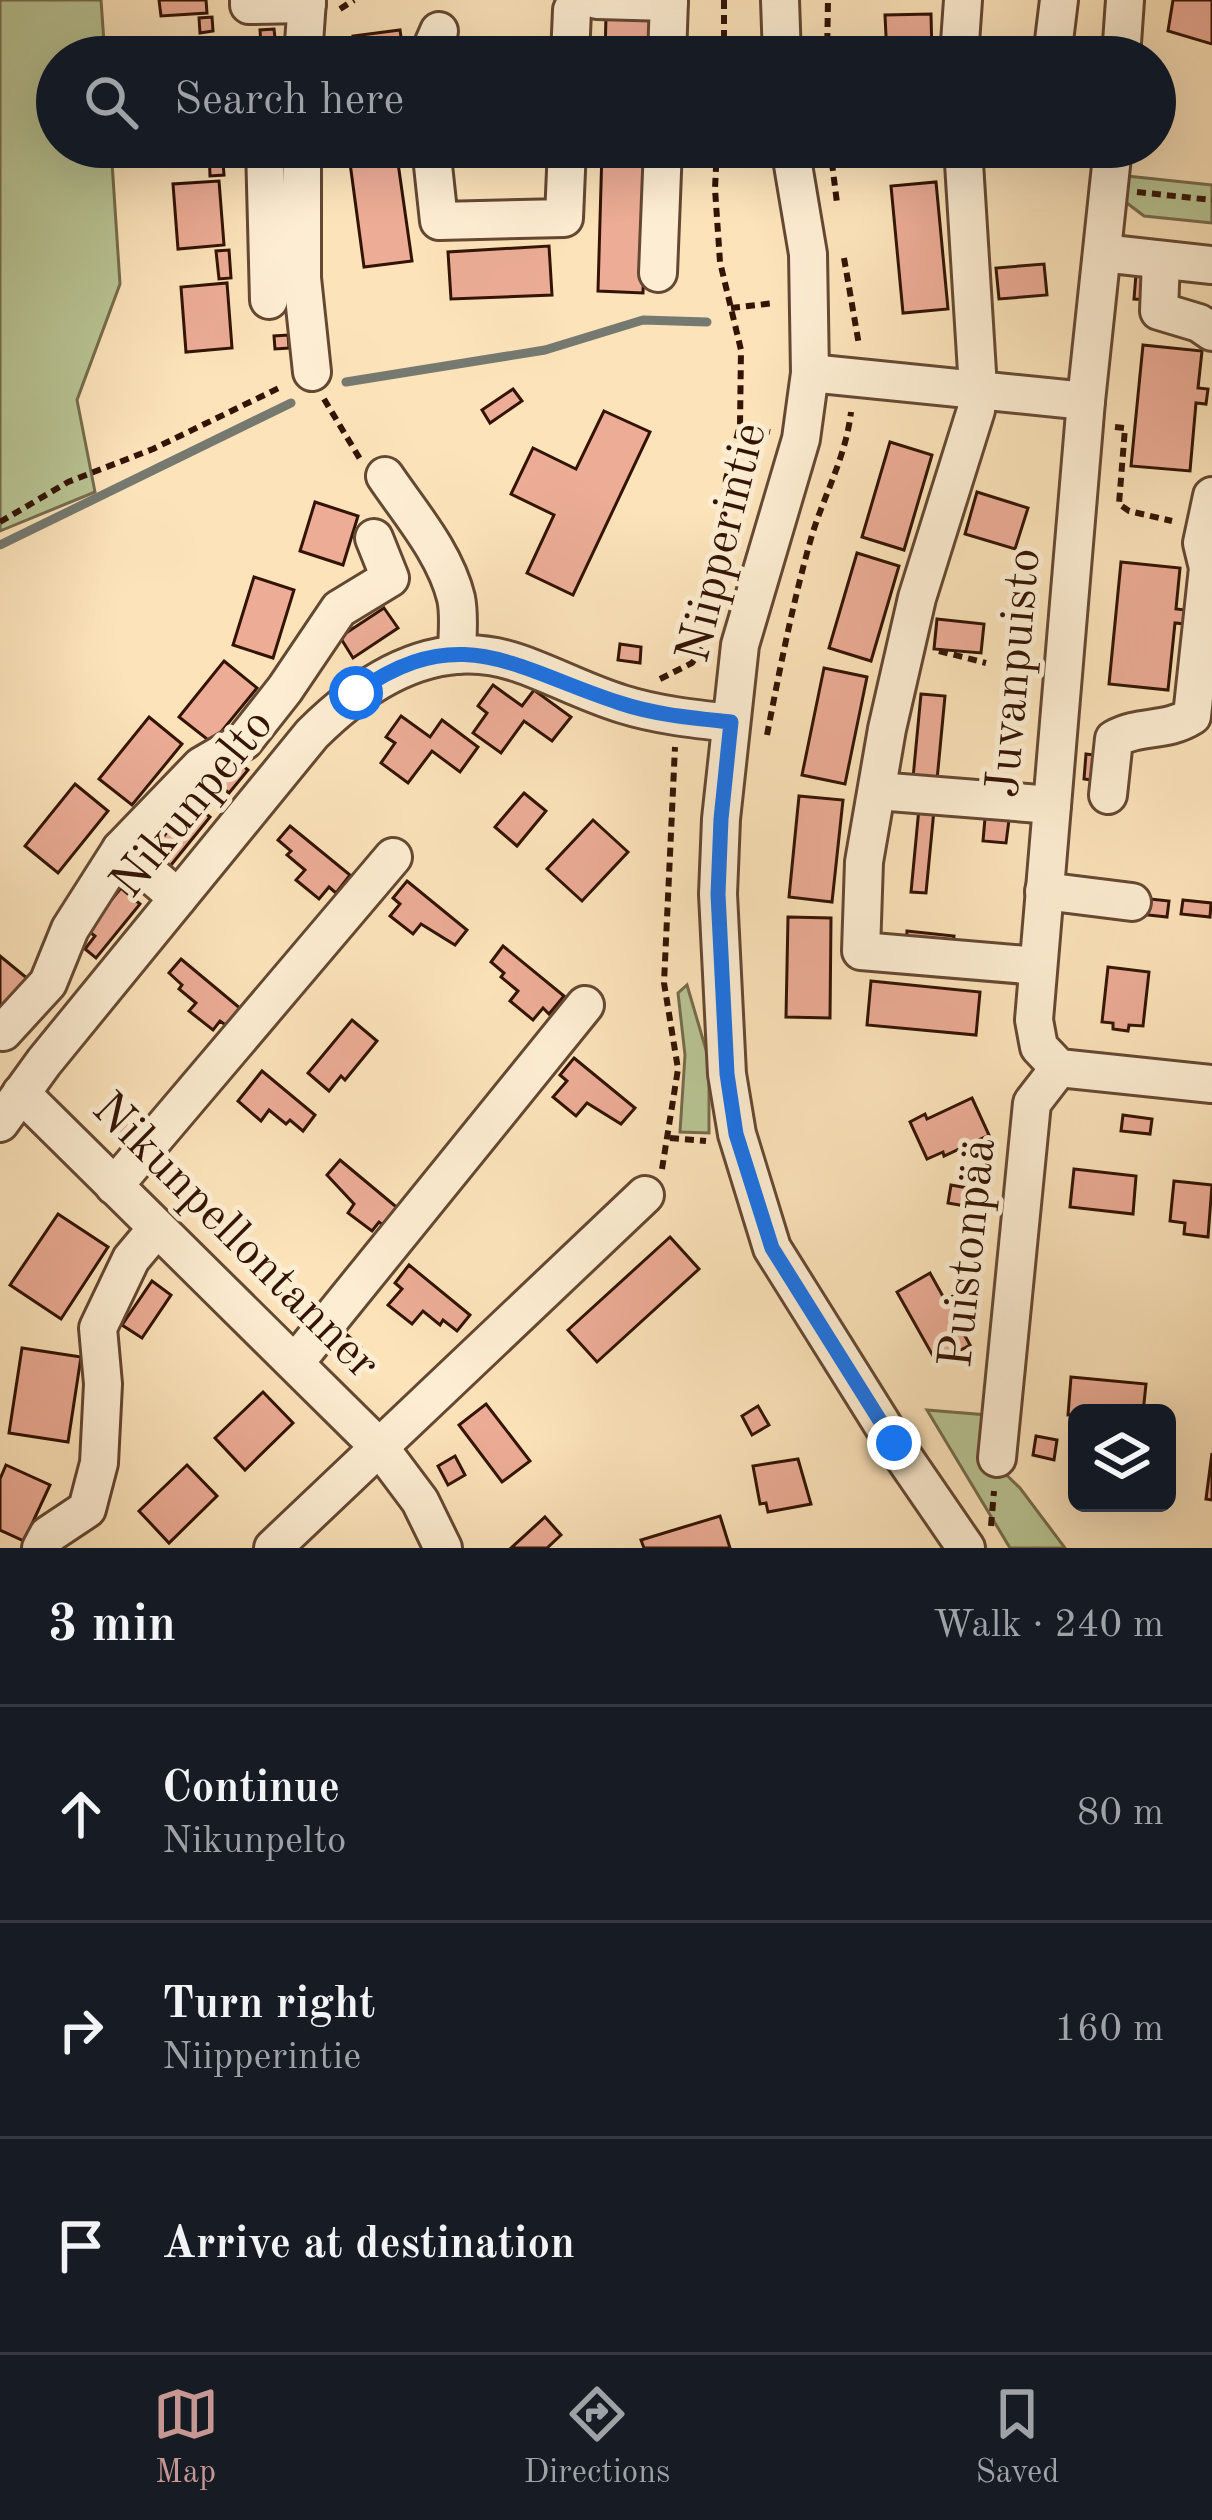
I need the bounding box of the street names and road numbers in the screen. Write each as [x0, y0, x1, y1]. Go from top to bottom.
street label: Niipperintie [670, 418, 776, 668]
street label: Juvanpuisto [980, 546, 1050, 800]
street label: Nikunpelto [103, 701, 283, 907]
street label: Nikunpellontanner [83, 1085, 387, 1389]
street label: Puistonpää [933, 1136, 1005, 1370]

